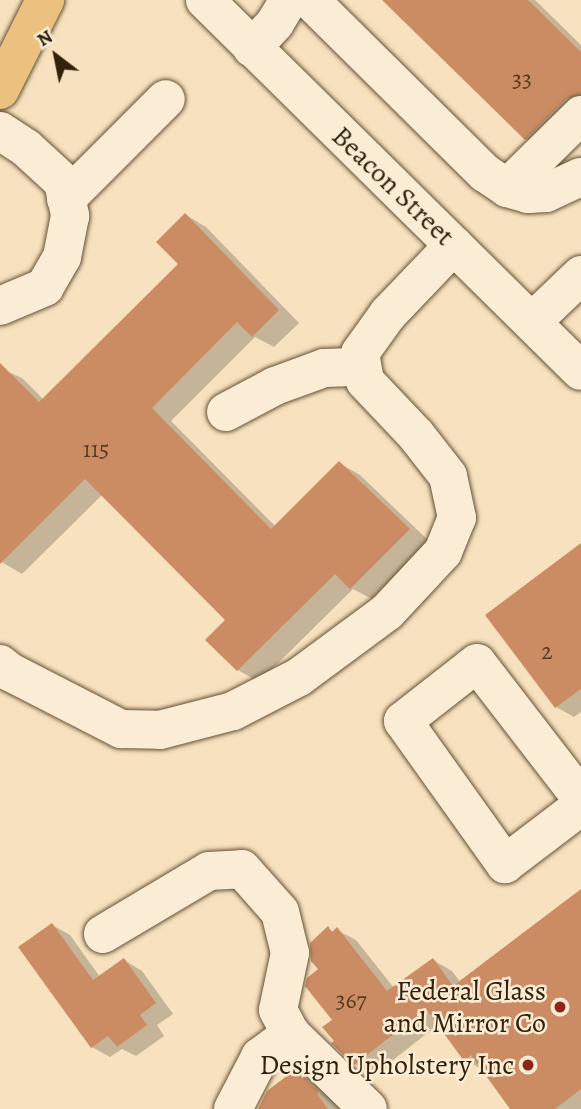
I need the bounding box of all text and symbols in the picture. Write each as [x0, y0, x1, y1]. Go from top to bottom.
north arrow [21, 21, 91, 91]
text: N [32, 23, 58, 53]
house number: 33 [512, 66, 532, 94]
street label: Beacon Street [325, 119, 461, 253]
house number: 115 [83, 436, 109, 464]
house number: 2 [541, 638, 553, 666]
place label: Federal Glass and Mirror Co [383, 974, 546, 1040]
house number: 367 [335, 987, 367, 1015]
marker: Federal Glass and Mirror Co [552, 999, 568, 1015]
place label: Design Upholstery Inc [259, 1048, 514, 1082]
marker: Design Upholstery Inc [520, 1057, 536, 1073]

